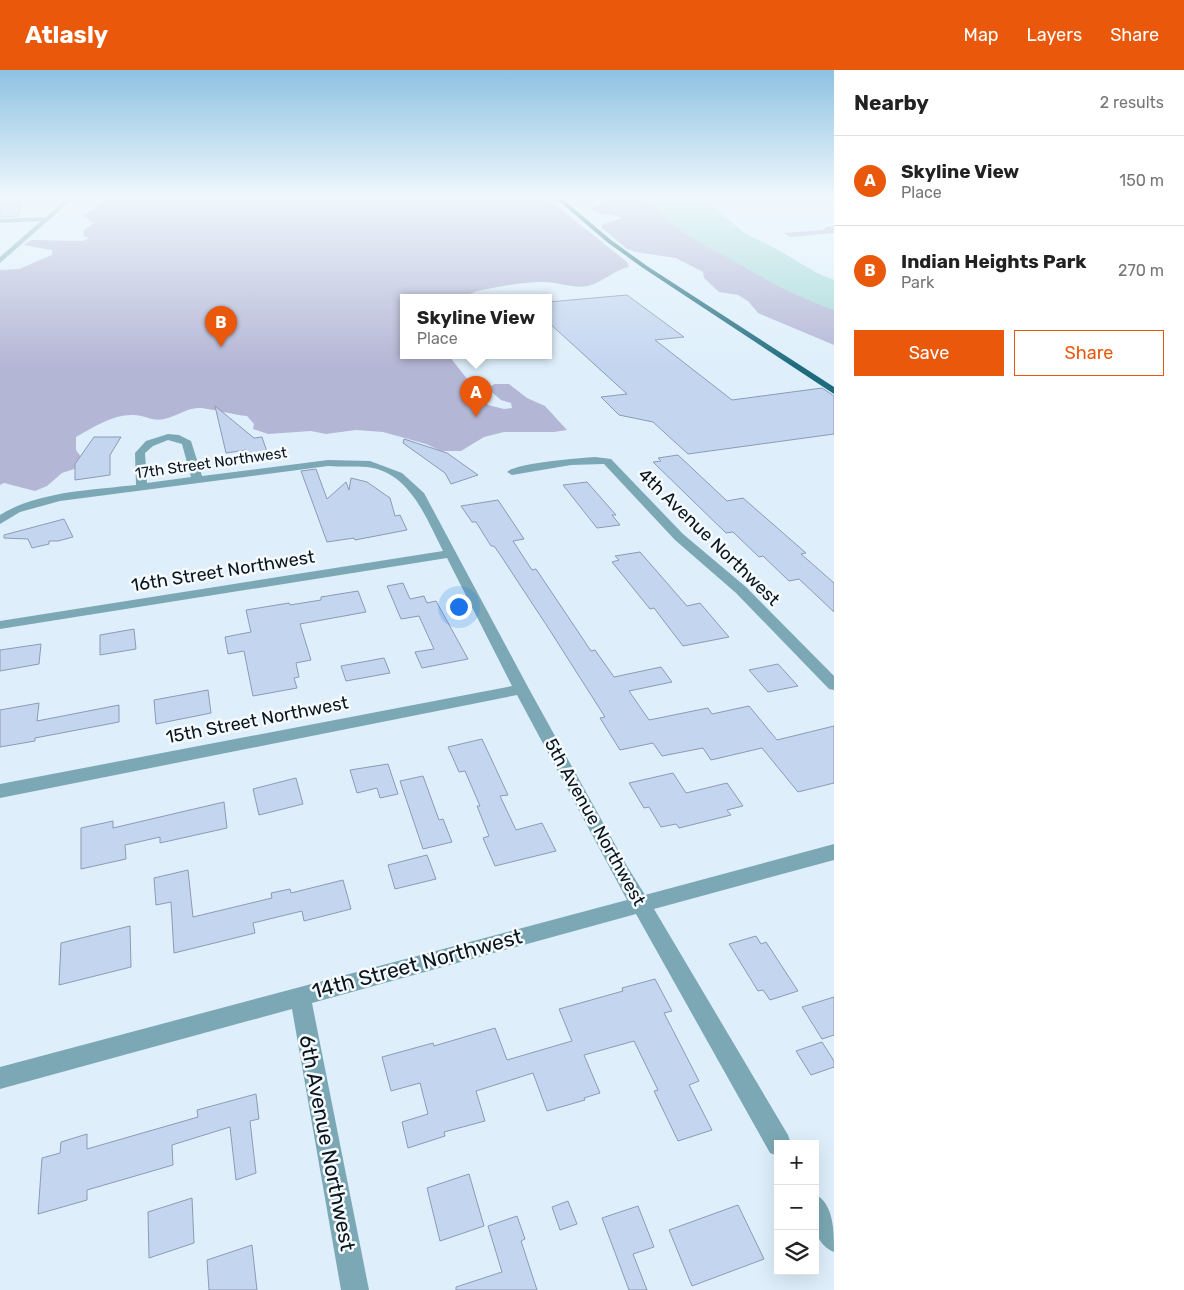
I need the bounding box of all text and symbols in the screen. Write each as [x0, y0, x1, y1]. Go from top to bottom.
text: Atlasly [25, 21, 108, 49]
text: Map [964, 24, 999, 46]
text: Layers [1027, 24, 1082, 46]
text: Share [1110, 24, 1159, 46]
text: Nearby [854, 90, 929, 115]
text: 2 results [1100, 93, 1164, 112]
text: Skyline View [901, 160, 1019, 183]
text: A [864, 171, 876, 190]
text: 150 m [1119, 171, 1164, 190]
text: Place [901, 183, 942, 202]
text: Indian Heights Park [901, 250, 1086, 273]
text: B [864, 261, 876, 280]
text: 270 m [1118, 261, 1164, 280]
text: Park [901, 273, 934, 292]
popup [400, 294, 552, 359]
pin: B [205, 306, 237, 347]
text: Skyline View [417, 306, 535, 329]
text: Place [417, 329, 458, 348]
button: Save [854, 330, 1004, 376]
button: Share [1014, 330, 1164, 376]
pin: A [460, 376, 492, 417]
street label: 17th Street Northwest [134, 443, 288, 483]
street label: 4th Avenue Northwest [634, 464, 784, 610]
street label: 16th Street Northwest [130, 546, 316, 596]
your location [446, 594, 472, 620]
street label: 15th Street Northwest [164, 692, 350, 748]
street label: 5th Avenue Northwest [540, 734, 650, 910]
street label: 14th Street Northwest [309, 923, 525, 1004]
street label: 6th Avenue Northwest [294, 1033, 361, 1253]
map controls [774, 1140, 819, 1275]
button: + [774, 1140, 819, 1185]
button: − [774, 1185, 819, 1230]
button: layers [774, 1230, 819, 1275]

